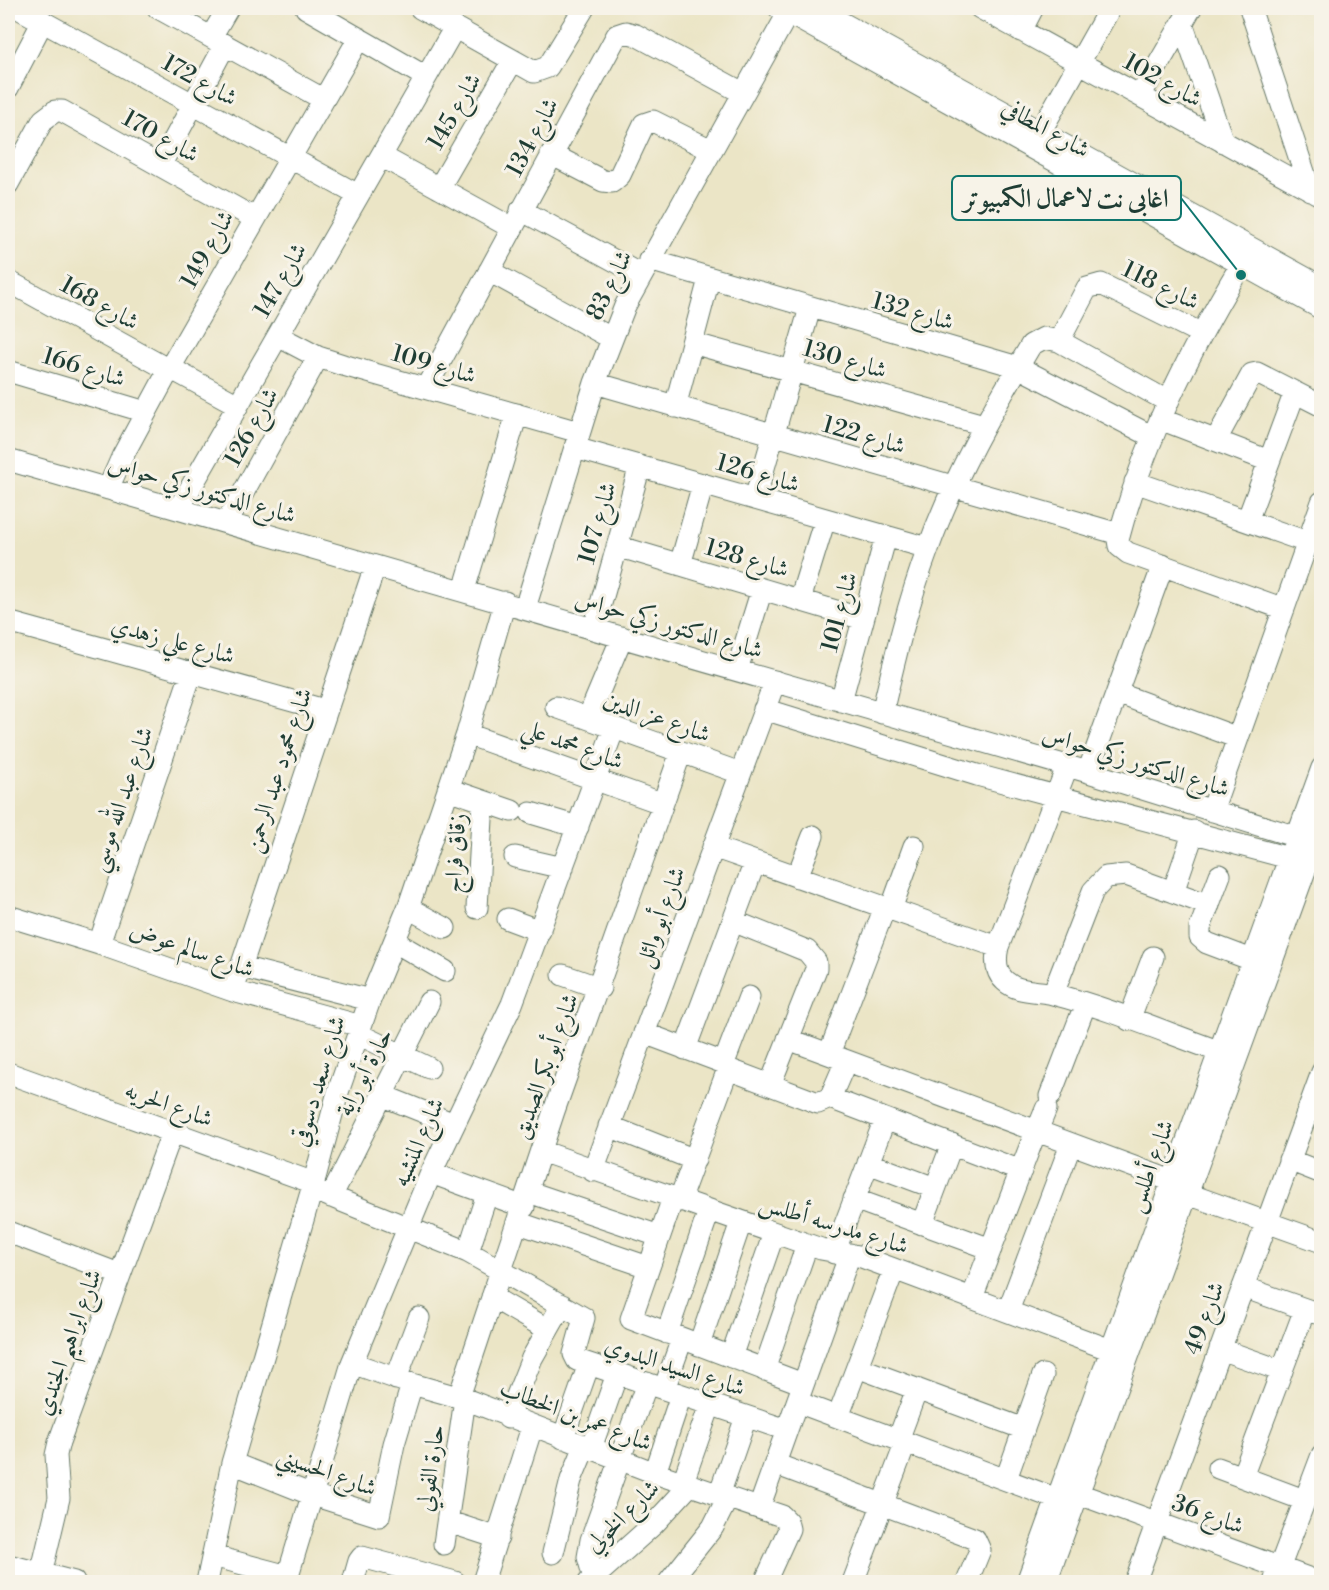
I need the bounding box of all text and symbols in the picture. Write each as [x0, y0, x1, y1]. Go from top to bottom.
street label: شارع 102 [1116, 47, 1207, 118]
street label: شارع 172 [155, 48, 242, 117]
street label: شارع 145 [421, 68, 492, 157]
street label: شارع المطافي [994, 92, 1095, 169]
street label: شارع 134 [500, 93, 570, 184]
street label: شارع 170 [115, 104, 204, 174]
callout: اغابى نت لاعمال الكمبيوتر [952, 176, 1181, 220]
text: اغابى نت لاعمال الكمبيوتر [960, 183, 1169, 217]
street label: شارع 149 [174, 205, 245, 296]
street label: شارع 147 [248, 238, 318, 325]
street label: شارع 83 [580, 245, 643, 327]
street label: شارع 118 [1115, 254, 1204, 321]
street label: شارع 168 [53, 270, 144, 341]
street label: شارع 132 [867, 286, 957, 342]
street label: شارع 130 [798, 334, 890, 390]
street label: شارع 109 [387, 339, 480, 395]
street label: شارع 166 [37, 341, 129, 399]
street label: شارع 126 [218, 383, 289, 474]
street label: شارع 122 [818, 410, 909, 466]
street label: شارع الدكتور زكي حواس [103, 448, 300, 535]
street label: شارع 126 [711, 448, 803, 504]
street label: شارع 107 [572, 479, 628, 569]
street label: شارع 128 [700, 533, 792, 589]
street label: شارع 101 [815, 569, 869, 657]
street label: شارع الدكتور زكي حواس [570, 583, 767, 670]
street label: شارع علي زهدي [106, 610, 238, 679]
street label: شارع محمود عبد الرحمن [238, 684, 324, 858]
street label: شارع عز الدين [598, 684, 714, 754]
street label: شارع محمد علي [515, 713, 627, 784]
street label: شارع الدكتور زكي حواس [1037, 718, 1233, 809]
street label: شارع عبد الله موسي [78, 721, 166, 878]
street label: زقاق فراج [438, 812, 479, 894]
street label: شارع أبو وائل [626, 862, 697, 973]
street label: شارع سالم عوض [124, 915, 258, 990]
street label: شارع أبو بكر الصديق [503, 989, 590, 1145]
street label: شارع سعد دسوقي [285, 1012, 357, 1151]
street label: حارة أبو راية [327, 1022, 400, 1122]
street label: شارع الحريه [119, 1075, 217, 1138]
street label: شارع المنشيه [386, 1093, 456, 1193]
street label: شارع أطلس [1118, 1115, 1185, 1218]
street label: شارع مدرسه أطلس [754, 1185, 913, 1266]
street label: شارع ابراهيم الجندي [29, 1265, 117, 1422]
street label: شارع 49 [1178, 1278, 1236, 1360]
street label: شارع السيد البدوي [599, 1330, 749, 1408]
street label: شارع عمر بن الخطاب [494, 1373, 656, 1463]
street label: حارة الفولي [410, 1423, 455, 1514]
street label: شارع الحسيني [271, 1440, 381, 1509]
street label: شارع الخولي [579, 1474, 669, 1563]
street label: شارع 36 [1166, 1488, 1248, 1546]

